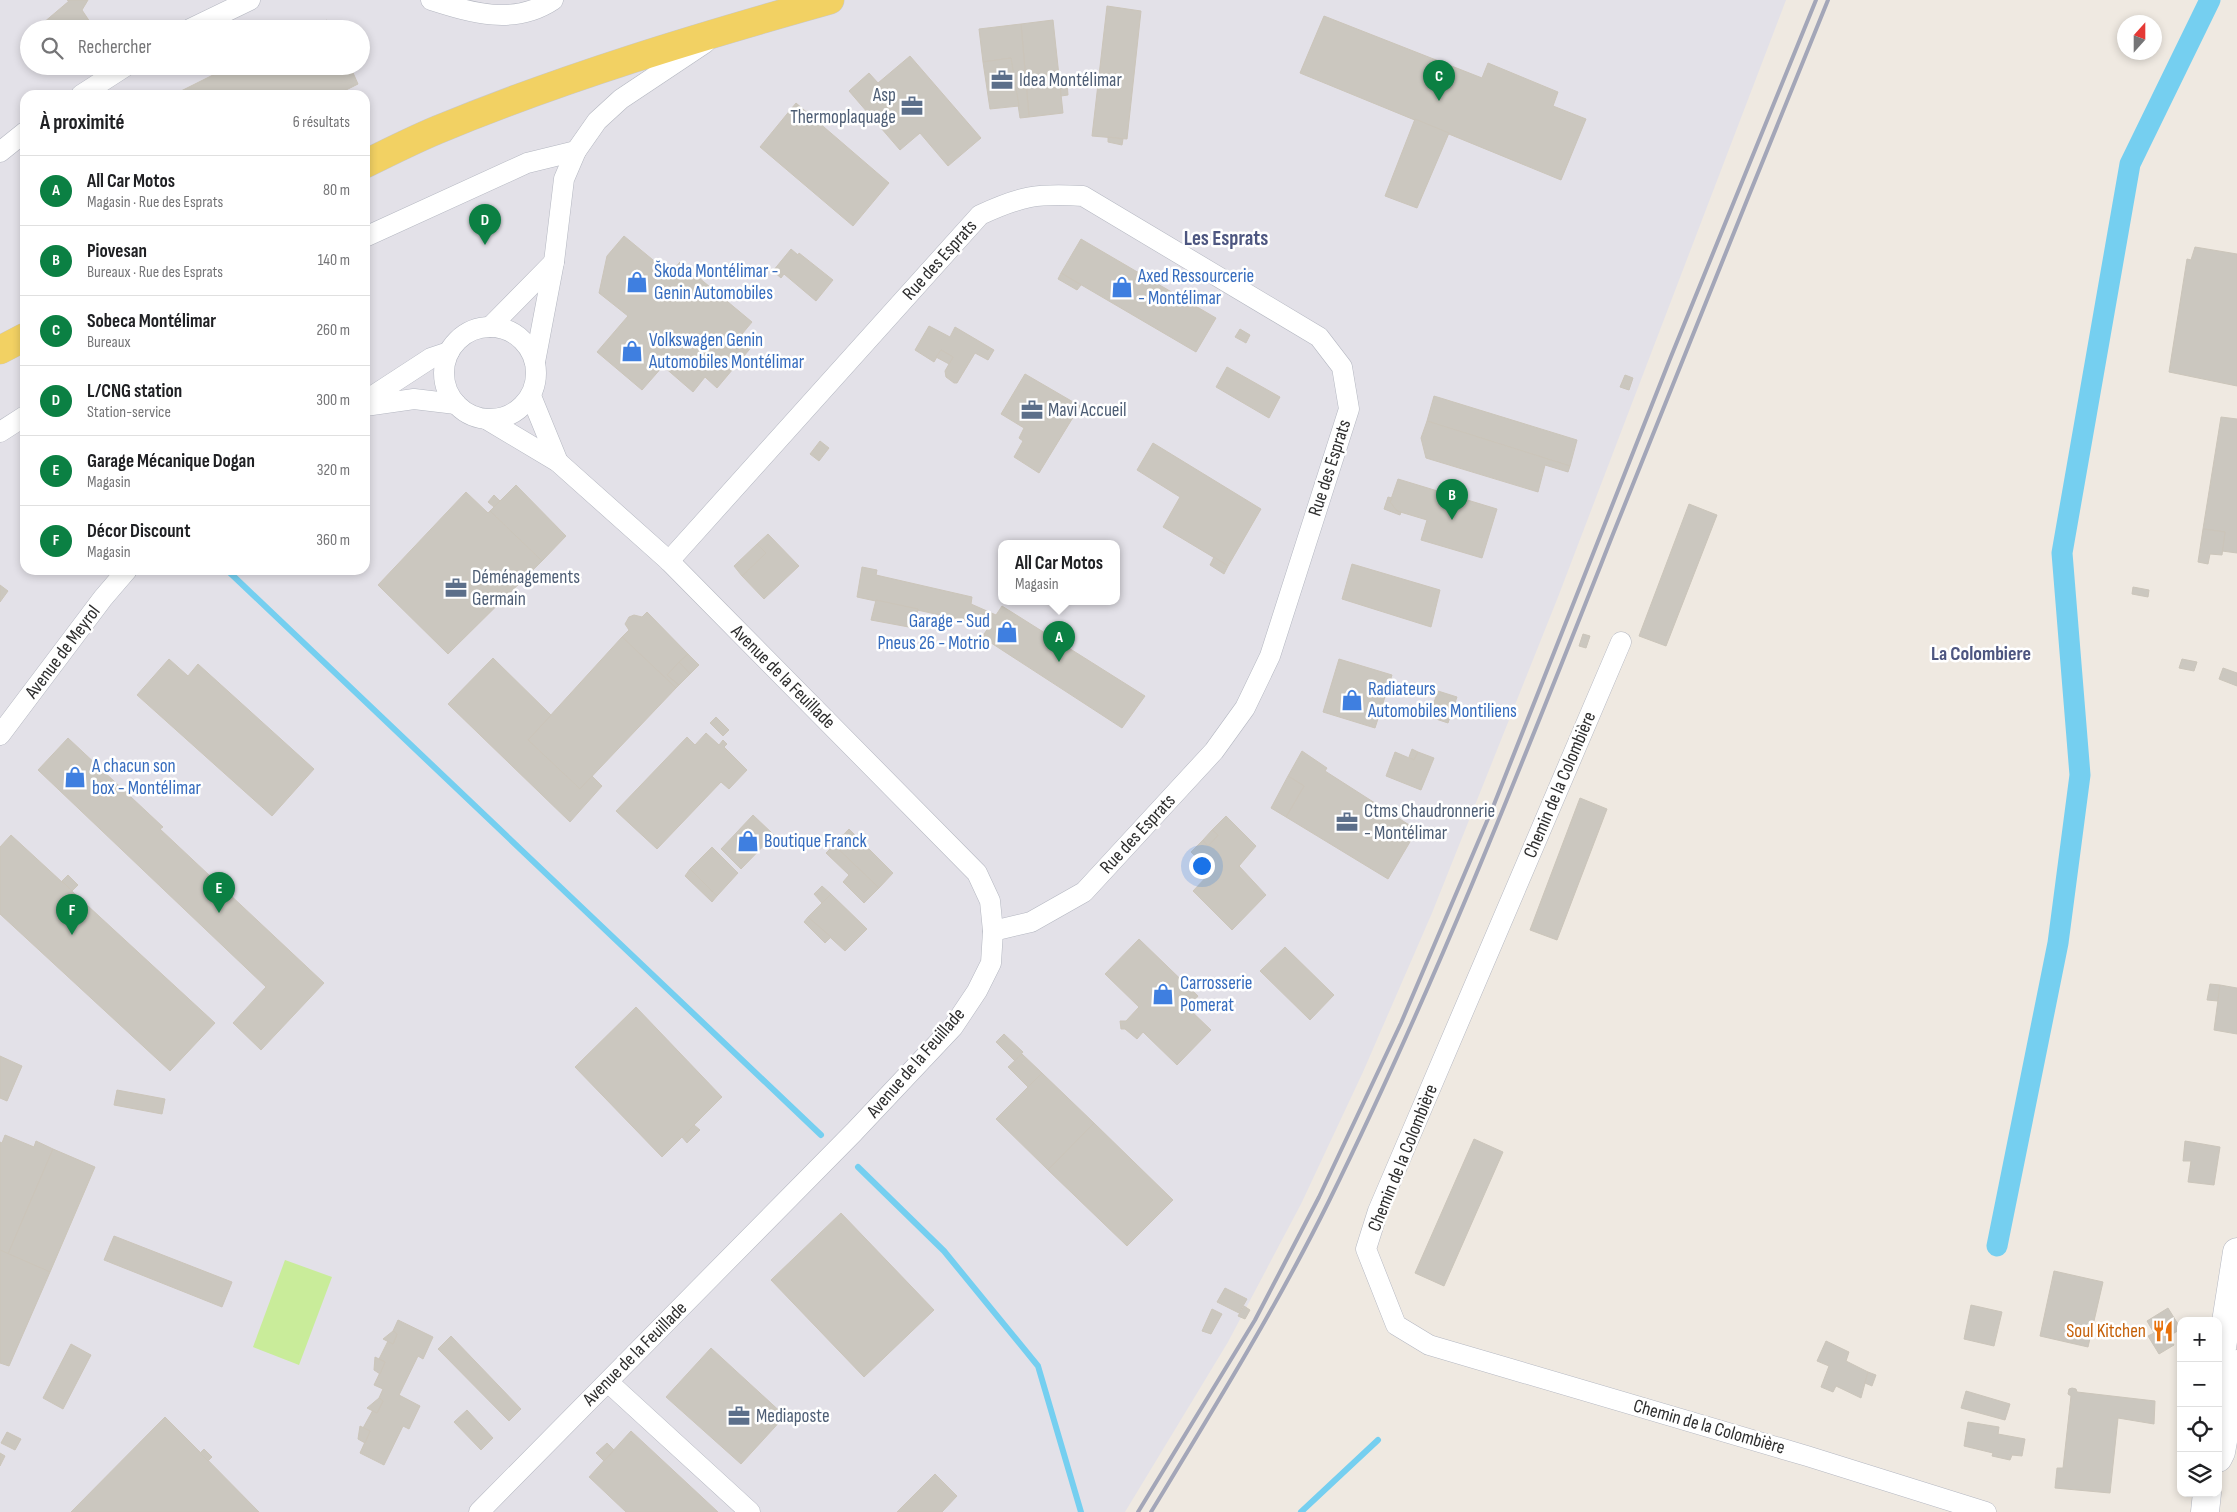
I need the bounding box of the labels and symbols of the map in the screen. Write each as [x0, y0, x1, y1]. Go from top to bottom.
north arrow [2117, 15, 2162, 60]
pin: C [1423, 60, 1455, 101]
office icon: Idea Montélimar [989, 67, 1015, 93]
place label: Idea Montélimar [1019, 69, 1122, 92]
place label: Asp Thermoplaquage [790, 84, 896, 129]
office icon: Asp Thermoplaquage [899, 93, 925, 119]
pin: D [469, 204, 501, 245]
street label: Rue des Esprats [898, 215, 982, 305]
district label: Les Esprats [1184, 226, 1268, 251]
place label: Škoda Montélimar - Genin Automobiles [654, 260, 778, 305]
place label: Axed Ressourcerie - Montélimar [1137, 265, 1254, 310]
shop icon: Škoda Montélimar - Genin Automobiles [624, 269, 650, 295]
shop icon: Axed Ressourcerie - Montélimar [1109, 274, 1135, 300]
place label: Volkswagen Genin Automobiles Montélimar [648, 329, 805, 374]
shop icon: Volkswagen Genin Automobiles Montélimar [619, 338, 645, 364]
office icon: Mavi Accueil [1019, 397, 1045, 423]
place label: Mavi Accueil [1048, 399, 1127, 422]
street label: Rue des Esprats [1304, 417, 1356, 519]
pin: B [1436, 479, 1468, 520]
place label: Déménagements Germain [472, 566, 580, 611]
office icon: Déménagements Germain [443, 575, 469, 601]
street label: Avenue de Meyrol [20, 601, 106, 704]
place label: Garage - Sud Pneus 26 - Motrio [877, 610, 990, 655]
street label: Avenue de la Feuillade [725, 619, 840, 734]
shop icon: Garage - Sud Pneus 26 - Motrio [994, 619, 1020, 645]
pin: A [1043, 621, 1075, 662]
district label: La Colombiere [1931, 642, 2031, 666]
place label: Radiateurs Automobiles Montiliens [1367, 678, 1517, 723]
shop icon: Radiateurs Automobiles Montiliens [1339, 687, 1365, 713]
street label: Chemin de la Colombière [1519, 708, 1601, 862]
place label: A chacun son box - Montélimar [91, 755, 201, 800]
shop icon: A chacun son box - Montélimar [62, 764, 88, 790]
street label: Rue des Esprats [1095, 789, 1181, 879]
place label: Ctms Chaudronnerie - Montélimar [1364, 800, 1495, 845]
office icon: Ctms Chaudronnerie - Montélimar [1334, 809, 1360, 835]
shop icon: Boutique Franck [735, 828, 761, 854]
place label: Boutique Franck [764, 830, 867, 853]
your location [1189, 853, 1215, 879]
pin: E [203, 872, 235, 913]
pin: F [56, 894, 88, 935]
place label: Carrosserie Pomerat [1180, 972, 1252, 1017]
shop icon: Carrosserie Pomerat [1150, 981, 1176, 1007]
street label: Avenue de la Feuillade [861, 1003, 970, 1123]
street label: Chemin de la Colombière [1363, 1081, 1443, 1235]
street label: Avenue de la Feuillade [577, 1297, 692, 1412]
restaurant icon: Soul Kitchen [2150, 1318, 2176, 1344]
place label: Soul Kitchen [2066, 1320, 2146, 1343]
street label: Chemin de la Colombière [1631, 1394, 1787, 1460]
office icon: Mediaposte [726, 1403, 752, 1429]
place label: Mediaposte [756, 1405, 830, 1428]

